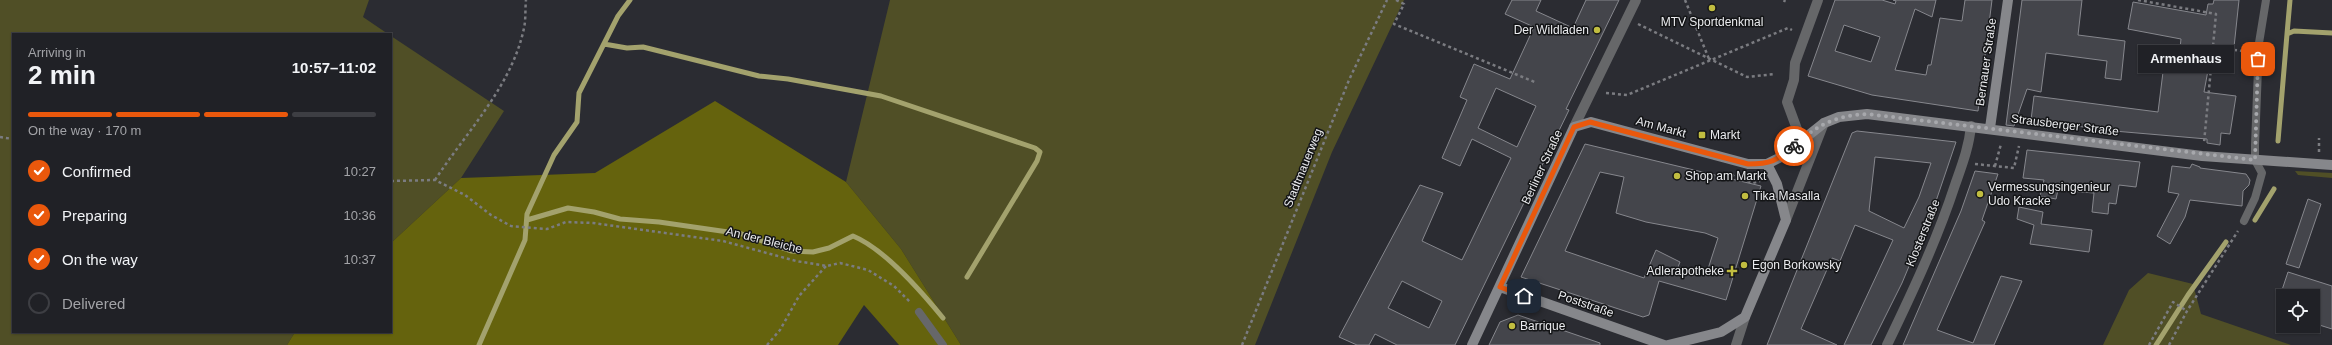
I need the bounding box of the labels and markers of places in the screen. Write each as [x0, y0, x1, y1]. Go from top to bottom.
marker: MTV Sportdenkmal [1707, 3, 1717, 13]
place label: MTV Sportdenkmal [1661, 15, 1763, 29]
place label: Der Wildladen [1514, 23, 1589, 37]
marker: Der Wildladen [1592, 25, 1602, 35]
pin [2241, 42, 2275, 76]
callout: Armenhaus [2138, 45, 2234, 73]
place label: Markt [1710, 128, 1741, 142]
marker: Markt [1697, 130, 1707, 140]
place label: Shop am Markt [1685, 169, 1767, 183]
marker: Shop am Markt [1672, 171, 1682, 181]
place label: Vermessungsingenieur Udo Kracke [1988, 180, 2110, 208]
place label: Tika Masalla [1753, 189, 1820, 203]
marker: Vermessungsingenieur Udo Kracke [1975, 189, 1985, 199]
marker: Tika Masalla [1740, 191, 1750, 201]
place label: Egon Borkowsky [1752, 258, 1841, 272]
marker: Egon Borkowsky [1739, 260, 1749, 270]
place label: Adlerapotheke [1647, 264, 1724, 278]
marker: Adlerapotheke [1727, 266, 1737, 276]
pin [1507, 279, 1541, 313]
place label: Barrique [1520, 319, 1566, 333]
marker: Barrique [1507, 321, 1517, 331]

